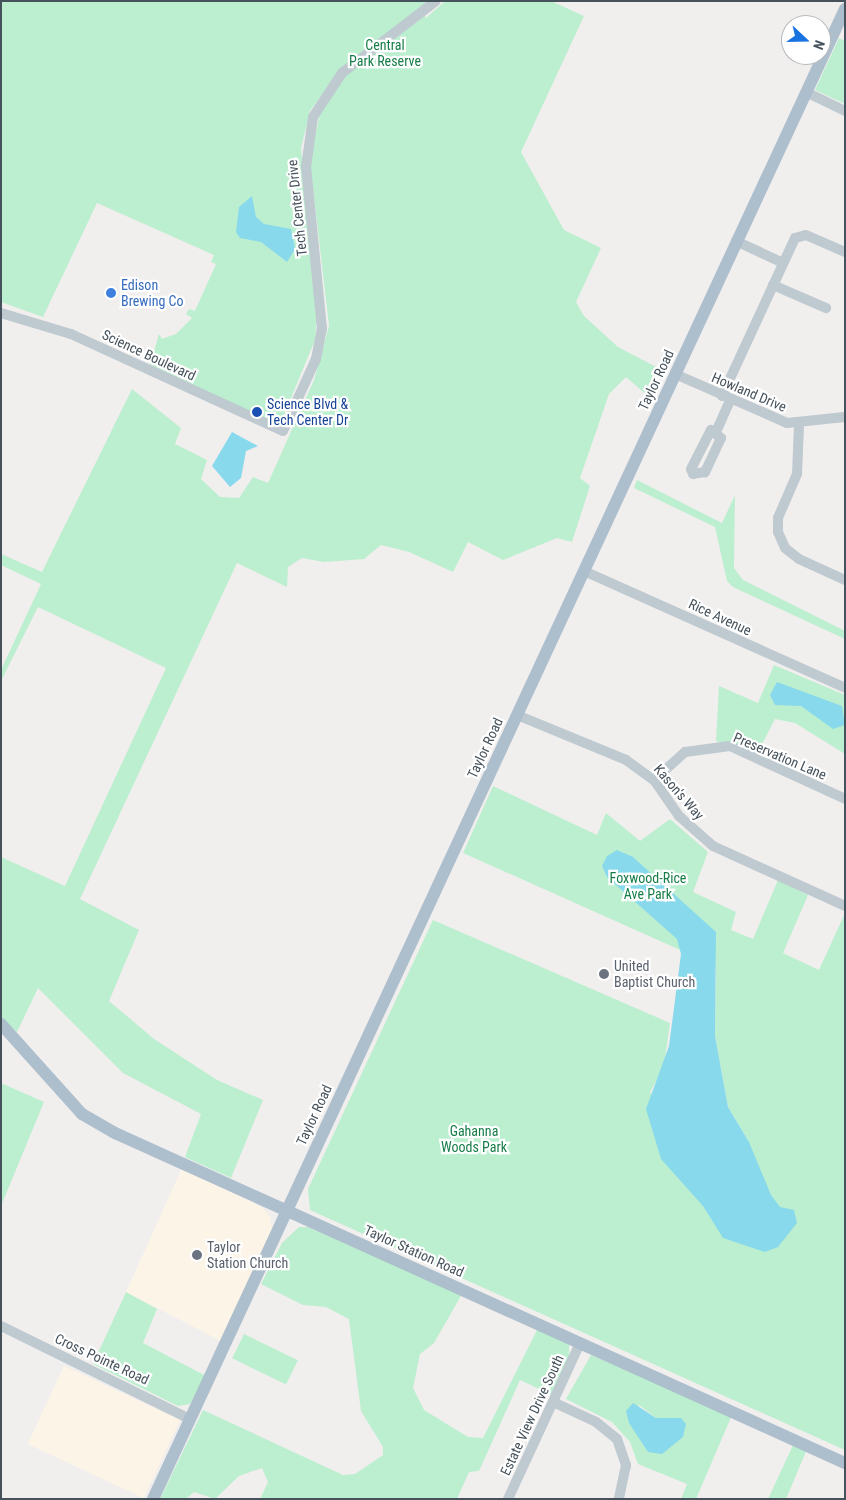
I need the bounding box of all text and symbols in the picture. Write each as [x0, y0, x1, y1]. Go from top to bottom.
north arrow [781, 15, 831, 65]
park label: Central Park Reserve [349, 37, 421, 70]
text: N [810, 38, 828, 52]
street label: Tech Center Drive [284, 159, 310, 257]
place label: Edison Brewing Co [121, 277, 184, 310]
marker: Edison Brewing Co [105, 287, 117, 299]
street label: Science Boulevard [100, 326, 198, 384]
street label: Taylor Road [635, 347, 677, 413]
street label: Howland Drive [709, 369, 789, 415]
place label: Science Blvd & Tech Center Dr [267, 396, 348, 428]
marker: Science Blvd & Tech Center Dr [251, 406, 263, 418]
street label: Rice Avenue [686, 595, 754, 639]
street label: Taylor Road [464, 715, 506, 781]
street label: Preservation Lane [731, 729, 829, 783]
street label: Kason's Way [650, 761, 708, 823]
park label: Foxwood-Rice Ave Park [610, 870, 686, 902]
place label: United Baptist Church [614, 958, 695, 990]
marker: United Baptist Church [598, 968, 610, 980]
street label: Taylor Road [293, 1082, 335, 1148]
park label: Gahanna Woods Park [441, 1123, 507, 1156]
street label: Taylor Station Road [362, 1222, 466, 1280]
place label: Taylor Station Church [207, 1239, 288, 1272]
marker: Taylor Station Church [191, 1249, 203, 1261]
street label: Cross Pointe Road [52, 1330, 152, 1388]
street label: Estate View Drive South [497, 1352, 567, 1478]

